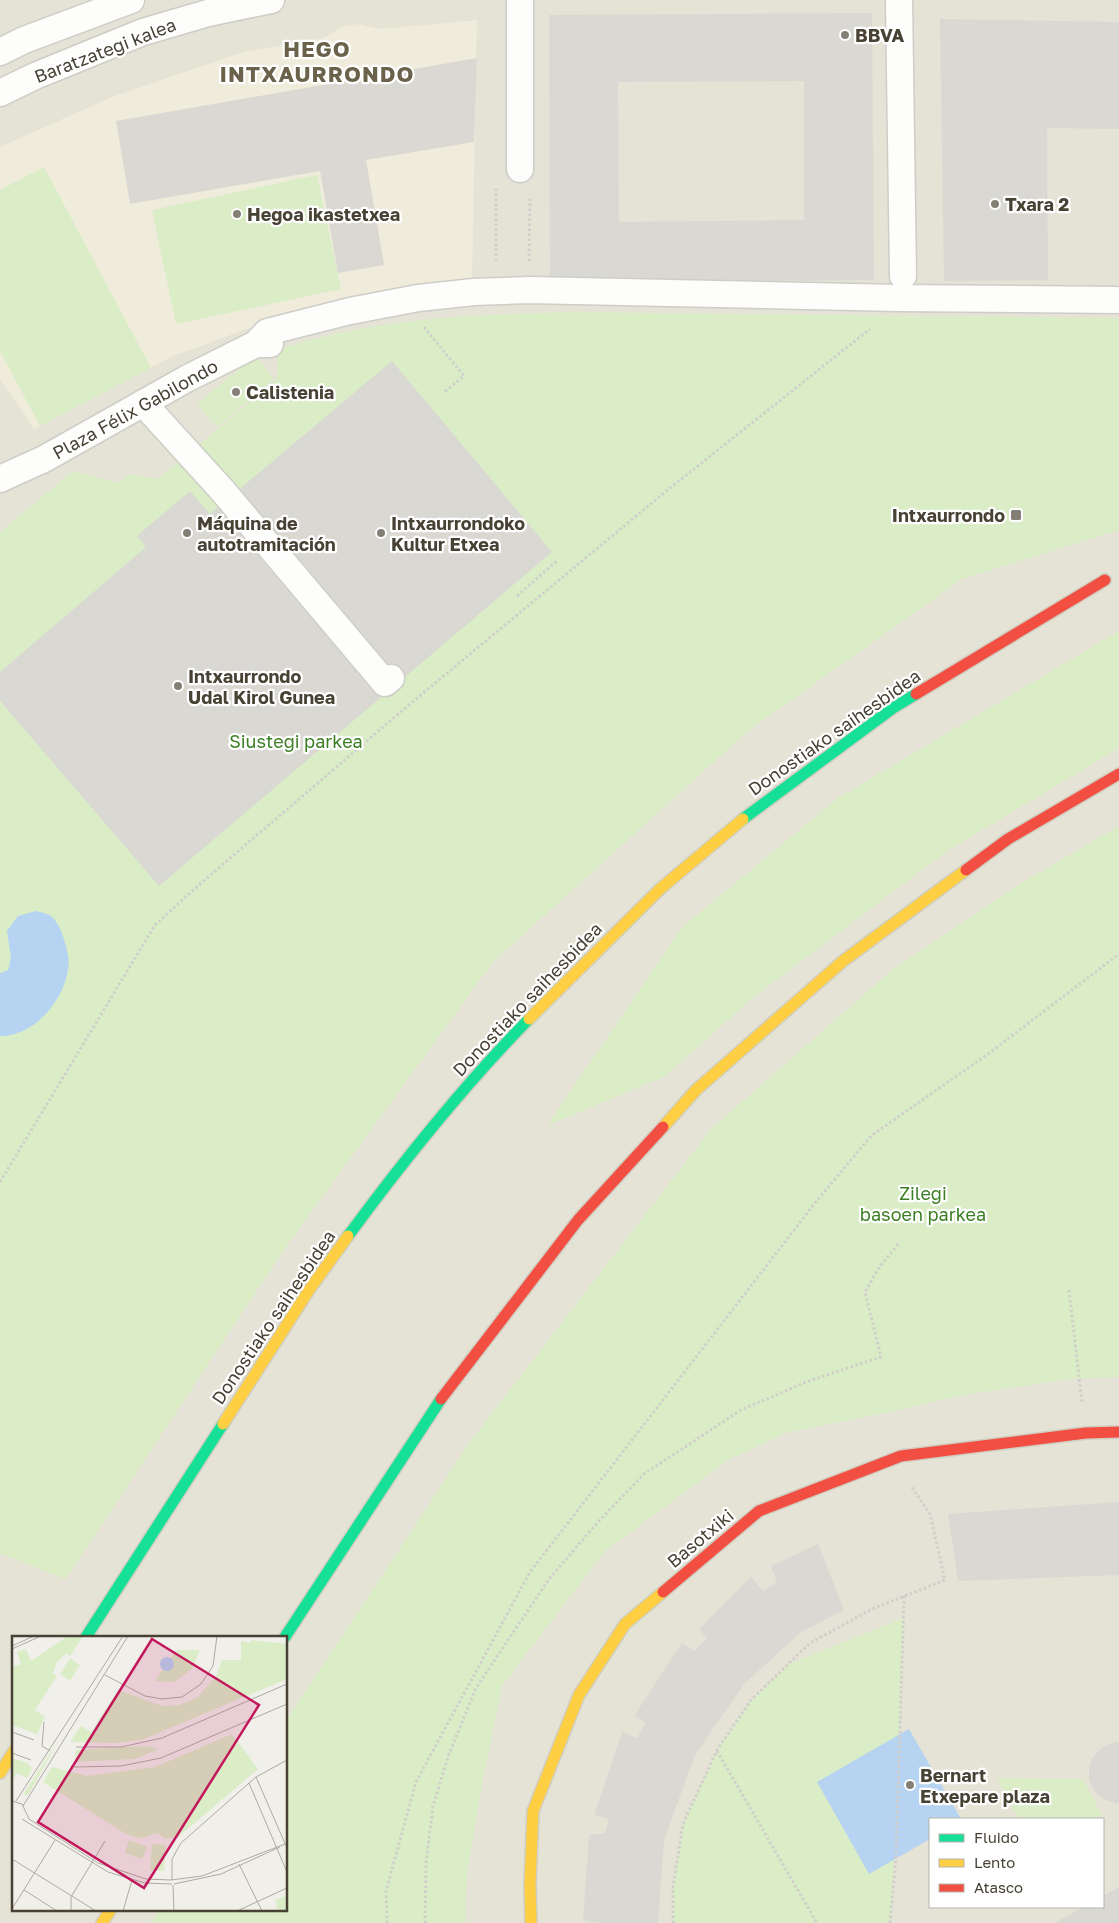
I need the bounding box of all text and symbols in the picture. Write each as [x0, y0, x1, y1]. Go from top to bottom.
street label: Baratzategi kalea [31, 13, 179, 87]
place label: BBVA [855, 24, 904, 46]
marker: BBVA [839, 29, 851, 41]
district label: HEGO INTXAURRONDO [220, 35, 414, 87]
place label: Txara 2 [1005, 193, 1069, 215]
marker: Txara 2 [989, 198, 1001, 210]
place label: Hegoa ikastetxea [247, 203, 400, 225]
marker: Hegoa ikastetxea [231, 208, 243, 220]
street label: Plaza Félix Gabilondo [48, 354, 222, 464]
place label: Calistenia [246, 381, 334, 403]
marker: Calistenia [230, 386, 242, 398]
place label: Intxaurrondo [892, 504, 1005, 526]
marker: Intxaurrondo [1009, 508, 1023, 522]
place label: Máquina de autotramitación [197, 512, 336, 555]
place label: Intxaurrondoko Kultur Etxea [391, 512, 525, 555]
marker: Máquina de autotramitación [181, 527, 193, 539]
marker: Intxaurrondoko Kultur Etxea [375, 527, 387, 539]
street label: Donostiako saihesbidea [744, 664, 924, 800]
place label: Intxaurrondo Udal Kirol Gunea [188, 665, 335, 708]
marker: Intxaurrondo Udal Kirol Gunea [172, 680, 184, 692]
park label: Siustegi parkea [229, 730, 363, 752]
street label: Donostiako saihesbidea [448, 918, 606, 1080]
park label: Zilegi basoen parkea [860, 1182, 986, 1225]
street label: Donostiako saihesbidea [206, 1226, 340, 1408]
street label: Basotxiki [662, 1504, 738, 1572]
inset map [12, 1636, 288, 1910]
place label: Bernart Etxepare plaza [920, 1764, 1050, 1807]
marker: Bernart Etxepare plaza [904, 1779, 916, 1791]
legend [929, 1818, 1104, 1908]
text: Fluido [974, 1828, 1019, 1846]
text: Lento [974, 1853, 1015, 1871]
text: Atasco [974, 1878, 1023, 1896]

